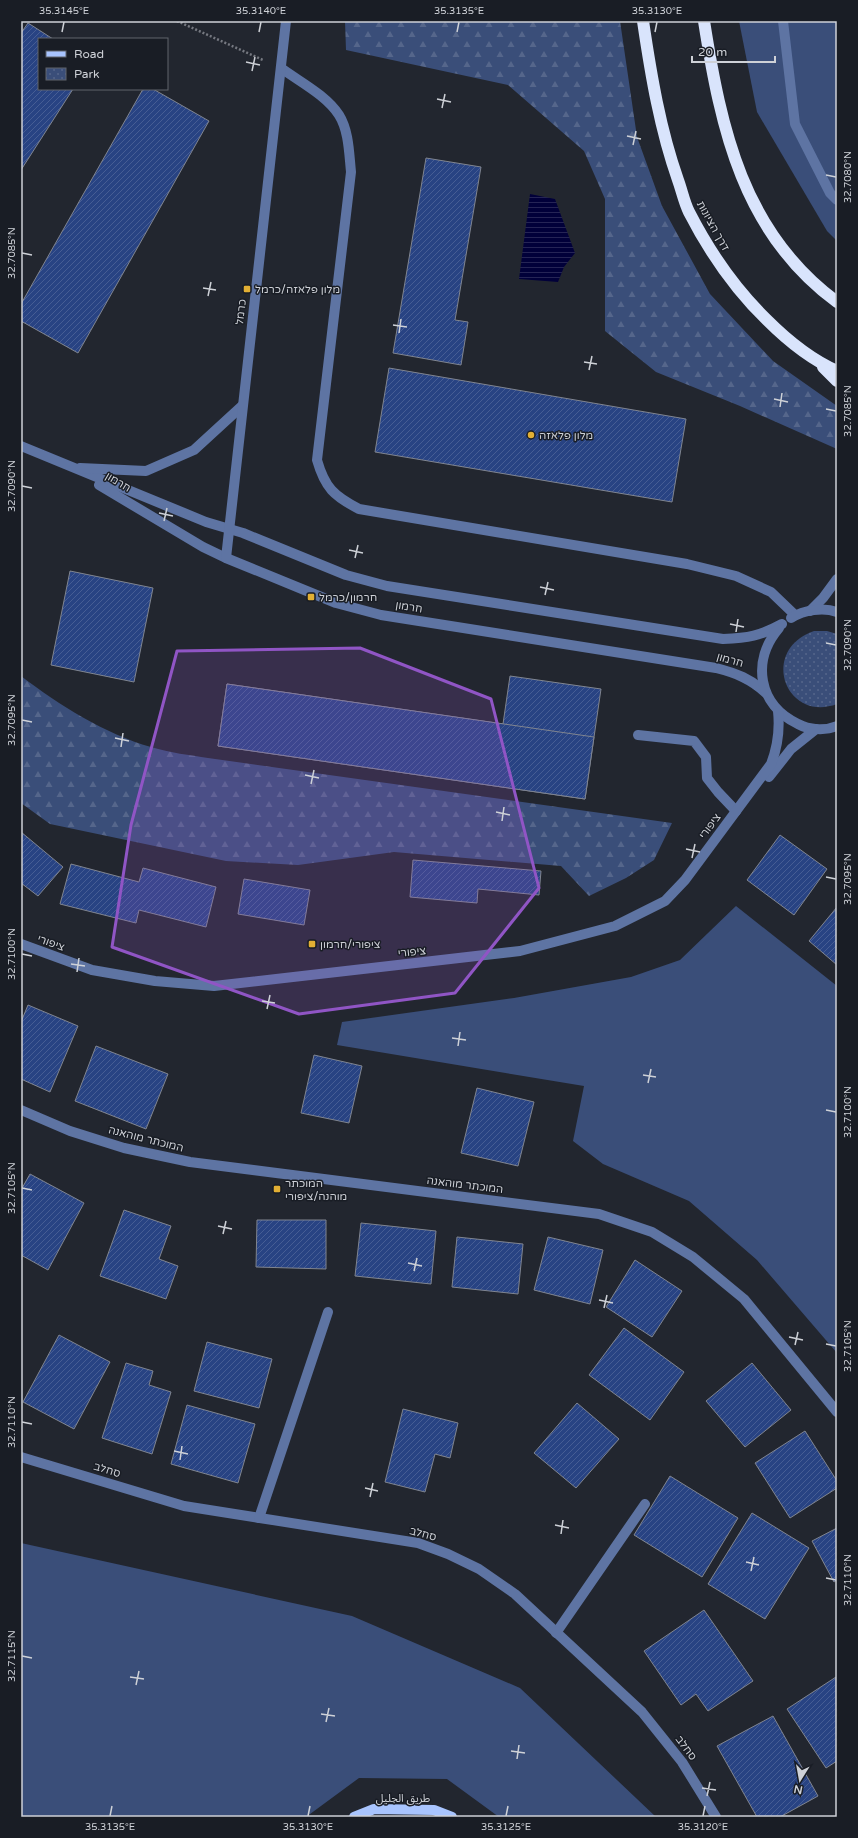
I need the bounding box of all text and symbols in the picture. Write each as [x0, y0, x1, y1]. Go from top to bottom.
text: 35.3145°E [39, 5, 89, 17]
text: 35.3140°E [236, 5, 286, 17]
text: 35.3135°E [434, 5, 484, 17]
text: 35.3130°E [632, 5, 682, 17]
legend [38, 38, 168, 90]
scale bar [692, 38, 775, 64]
text: 20 m [698, 45, 727, 59]
text: Road [74, 47, 104, 61]
text: Park [74, 67, 100, 81]
text: 32.7080°N [842, 151, 854, 203]
street label: דרך הציונות [694, 199, 732, 253]
text: 32.7085°N [6, 227, 18, 279]
place label: מלון פלאזה/כרמל [255, 283, 340, 296]
marker: מלון פלאזה/כרמל [242, 284, 252, 294]
street label: כרמל [233, 298, 249, 326]
text: 32.7085°N [842, 385, 854, 437]
place label: מלון פלאזה [539, 429, 593, 442]
marker: מלון פלאזה [526, 430, 536, 440]
text: 32.7090°N [6, 460, 18, 512]
street label: חרמון [103, 469, 133, 495]
place label: חרמון/כרמל [319, 591, 377, 604]
marker: חרמון/כרמל [306, 592, 316, 602]
street label: חרמון [395, 598, 423, 616]
text: 32.7090°N [842, 619, 854, 671]
street label: חרמון [715, 650, 745, 670]
text: 32.7095°N [6, 694, 18, 746]
street label: ציפורי [696, 811, 724, 841]
text: 32.7095°N [842, 853, 854, 905]
text: 32.7100°N [6, 928, 18, 980]
street label: ציפורי [35, 932, 67, 954]
place label: ציפורי/חרמון [320, 938, 381, 951]
marker: ציפורי/חרמון [307, 939, 317, 949]
street label: ציפורי [397, 944, 427, 960]
text: 32.7100°N [842, 1086, 854, 1138]
street label: המוכתר מוהאנה [107, 1123, 185, 1155]
text: 32.7105°N [6, 1162, 18, 1214]
street label: המוכתר מוהאנה [426, 1174, 504, 1196]
place label: המוכתר מוהנה/ציפורי [285, 1177, 347, 1203]
marker: המוכתר מוהנה/ציפורי [272, 1184, 282, 1194]
text: 32.7105°N [842, 1320, 854, 1372]
text: 32.7110°N [6, 1396, 18, 1448]
street label: סחלב [92, 1460, 122, 1480]
street label: סחלב [408, 1524, 438, 1544]
text: 32.7110°N [842, 1554, 854, 1606]
text: 32.7115°N [6, 1630, 18, 1682]
street label: סחלב [673, 1733, 699, 1763]
north arrow [780, 1760, 820, 1800]
text: N [793, 1782, 804, 1797]
street label: طريق الجليل [376, 1792, 430, 1805]
text: 35.3135°E [85, 1821, 135, 1833]
text: 35.3130°E [283, 1821, 333, 1833]
text: 35.3125°E [481, 1821, 531, 1833]
text: 35.3120°E [678, 1821, 728, 1833]

